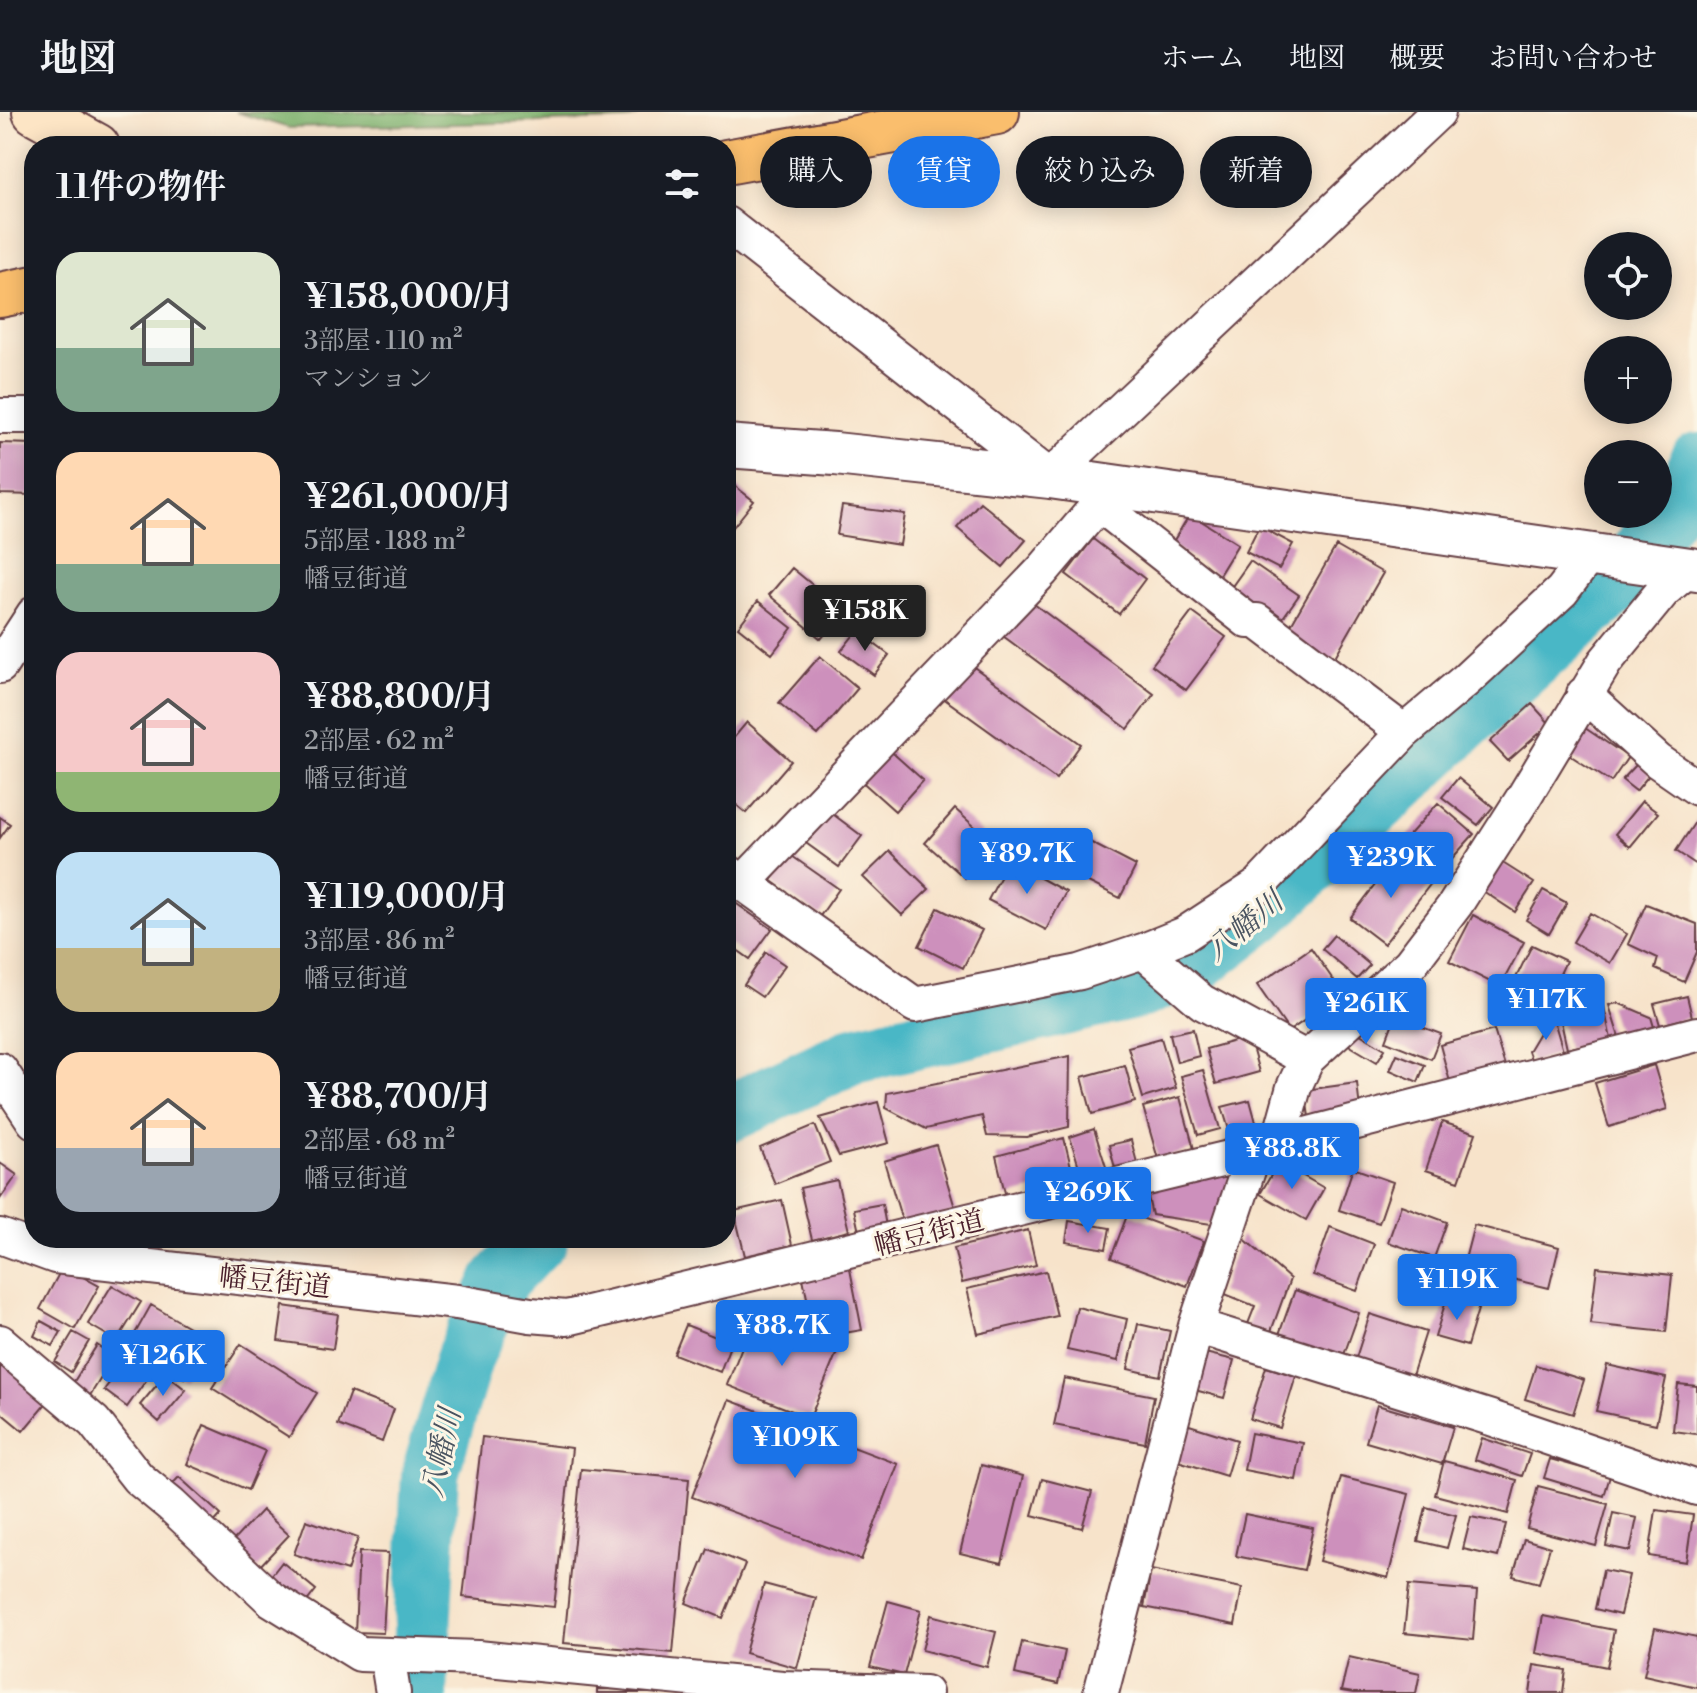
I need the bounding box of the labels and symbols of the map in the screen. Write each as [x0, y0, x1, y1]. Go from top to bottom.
pin: ¥158K [809, 585, 921, 653]
pin: ¥89.7K [962, 828, 1092, 896]
pin: ¥239K [1335, 832, 1447, 900]
water label: 八幡川 [1198, 881, 1294, 970]
pin: ¥117K [1490, 974, 1602, 1042]
pin: ¥261K [1310, 978, 1422, 1046]
pin: ¥88.8K [1227, 1123, 1357, 1191]
pin: ¥269K [1032, 1167, 1144, 1235]
street label: 幡豆街道 [871, 1203, 988, 1264]
pin: ¥119K [1401, 1254, 1513, 1322]
street label: 幡豆街道 [217, 1259, 332, 1306]
pin: ¥88.7K [717, 1300, 847, 1368]
pin: ¥126K [107, 1330, 219, 1398]
water label: 八幡川 [414, 1402, 471, 1501]
pin: ¥109K [739, 1412, 851, 1480]

